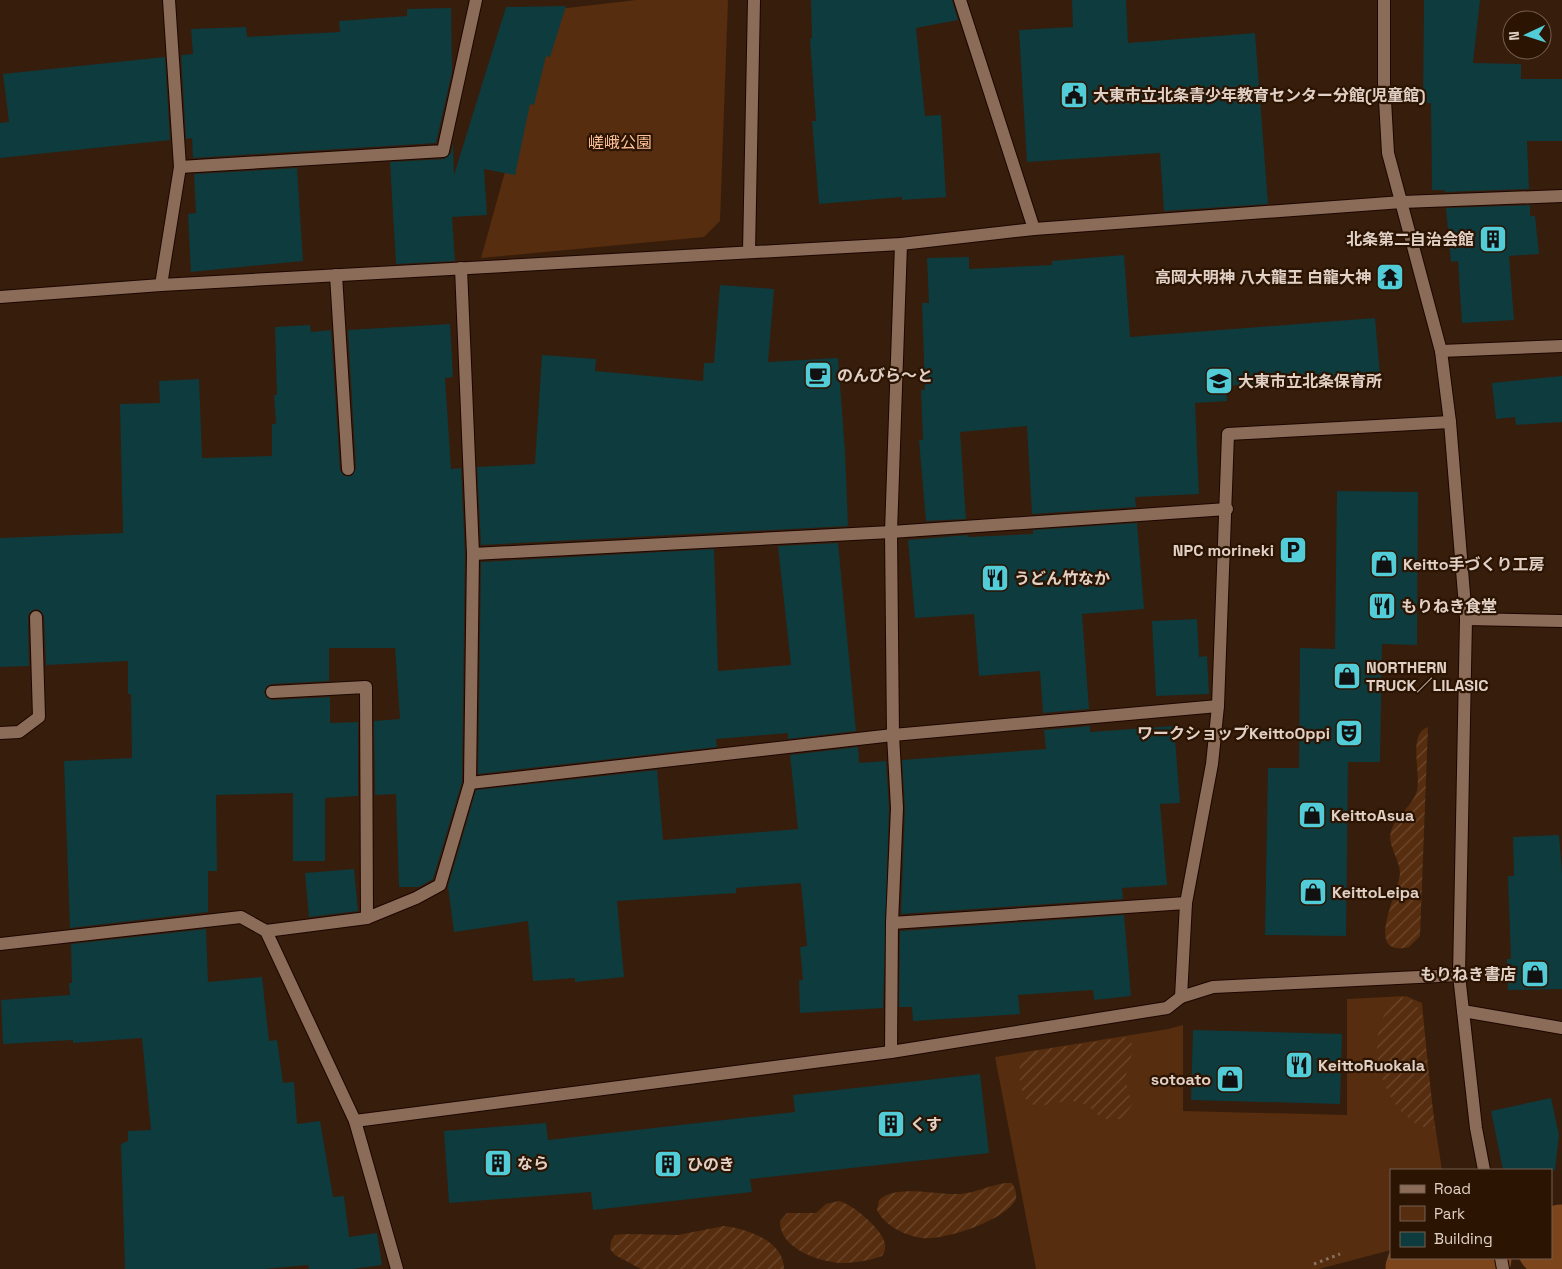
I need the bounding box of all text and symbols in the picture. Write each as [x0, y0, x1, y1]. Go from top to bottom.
north arrow [1502, 10, 1552, 60]
text: N [1505, 31, 1523, 41]
public building icon: 大東市立北条青少年教育センター分館(児童館) [1059, 80, 1089, 110]
place label: 大東市立北条青少年教育センター分館(児童館) [1093, 85, 1426, 106]
park label: 嵯峨公園 [588, 132, 652, 153]
building icon: 北条第二自治会館 [1478, 224, 1508, 254]
place label: 北条第二自治会館 [1346, 229, 1474, 250]
temple icon: 高岡大明神 八大龍王 白龍大神 [1375, 262, 1405, 292]
place label: 高岡大明神 八大龍王 白龍大神 [1155, 267, 1371, 288]
cafe icon: のんびら～と [803, 360, 833, 390]
place label: のんびら～と [837, 365, 933, 386]
school or university icon: 大東市立北条保育所 [1204, 366, 1234, 396]
place label: 大東市立北条保育所 [1238, 371, 1382, 392]
parking icon: NPC morineki [1278, 535, 1308, 565]
place label: NPC morineki [1173, 540, 1274, 561]
shop icon: Keitto手づくり工房 [1369, 549, 1399, 579]
place label: Keitto手づくり工房 [1403, 554, 1545, 575]
restaurant icon: うどん竹なか [980, 563, 1010, 593]
place label: うどん竹なか [1014, 568, 1110, 589]
restaurant icon: もりねき食堂 [1367, 591, 1397, 621]
place label: もりねき食堂 [1401, 596, 1497, 617]
place label: NORTHERN TRUCK／LILASIC [1366, 657, 1489, 696]
shop icon: NORTHERN TRUCK／LILASIC [1332, 661, 1362, 691]
theatre icon: ワークショップKeittoOppi [1334, 718, 1364, 748]
place label: ワークショップKeittoOppi [1137, 723, 1330, 744]
shop icon: KeittoAsua [1297, 800, 1327, 830]
place label: KeittoAsua [1331, 805, 1414, 826]
shop icon: KeittoLeipa [1298, 877, 1328, 907]
place label: KeittoLeipa [1332, 882, 1419, 903]
shop icon: もりねき書店 [1520, 959, 1550, 989]
place label: もりねき書店 [1420, 964, 1516, 985]
restaurant icon: KeittoRuokala [1284, 1050, 1314, 1080]
place label: KeittoRuokala [1318, 1055, 1425, 1076]
shop icon: sotoato [1215, 1064, 1245, 1094]
place label: sotoato [1151, 1069, 1211, 1090]
building icon: くす [876, 1109, 906, 1139]
place label: くす [910, 1114, 942, 1135]
building icon: なら [483, 1148, 513, 1178]
building icon: ひのき [653, 1149, 683, 1179]
place label: なら [517, 1153, 549, 1174]
place label: ひのき [687, 1154, 735, 1175]
legend [1390, 1169, 1552, 1259]
text: Road [1434, 1179, 1471, 1198]
text: Park [1434, 1204, 1465, 1223]
text: Building [1434, 1229, 1493, 1248]

